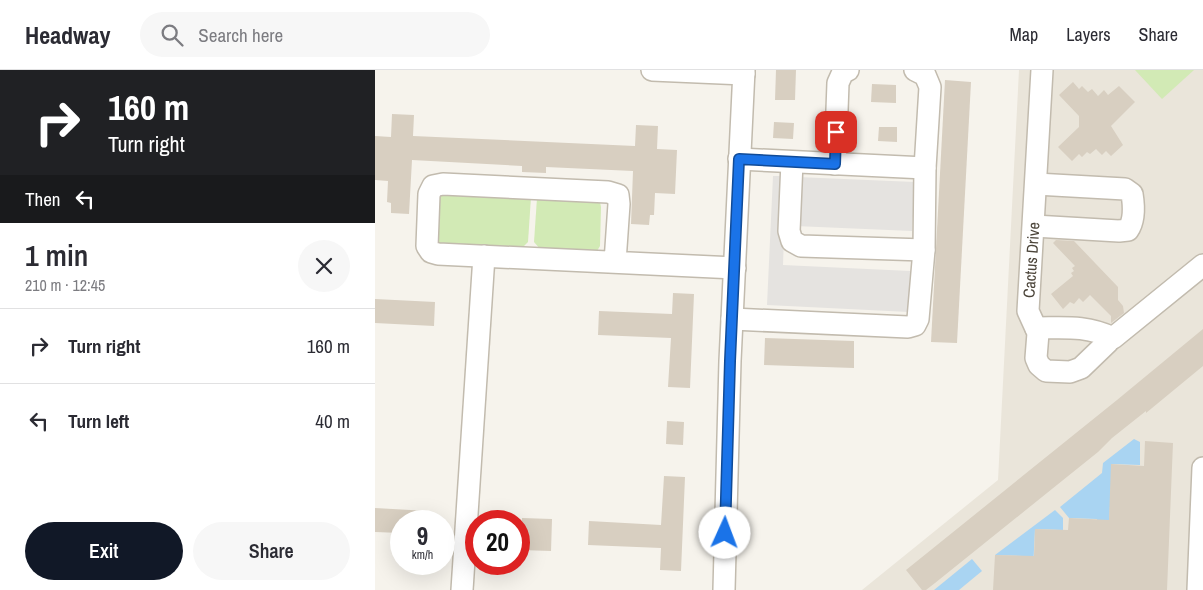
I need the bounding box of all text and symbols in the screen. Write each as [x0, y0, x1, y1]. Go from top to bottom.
search box [140, 12, 490, 57]
text: Headway [25, 19, 110, 51]
icon: search [158, 21, 186, 49]
text: Search here [198, 22, 283, 48]
text: Map [1010, 22, 1038, 47]
text: Layers [1066, 22, 1111, 47]
text: Share [1139, 22, 1178, 47]
text: 160 m [108, 84, 189, 131]
icon: right [25, 90, 90, 155]
pin [815, 111, 857, 153]
icon: arrive [822, 118, 850, 146]
text: Turn right [108, 129, 185, 159]
icon: left [71, 185, 99, 213]
text: Then [25, 186, 61, 212]
street label: Cactus Drive [1017, 221, 1045, 299]
text: 1 min [25, 235, 88, 275]
button: close [298, 240, 350, 292]
text: 210 m · 12:45 [25, 274, 105, 296]
icon: right [25, 332, 53, 360]
text: Turn right [68, 333, 140, 359]
text: 160 m [307, 333, 350, 359]
icon: left [25, 407, 53, 435]
text: Turn left [68, 408, 129, 434]
text: 40 m [315, 408, 350, 434]
position arrow [698, 506, 750, 558]
speed limit sign: 20 [465, 510, 530, 575]
text: 9 [417, 519, 428, 553]
button: Exit [25, 522, 183, 580]
button: Share [193, 522, 350, 580]
text: km/h [412, 547, 433, 563]

